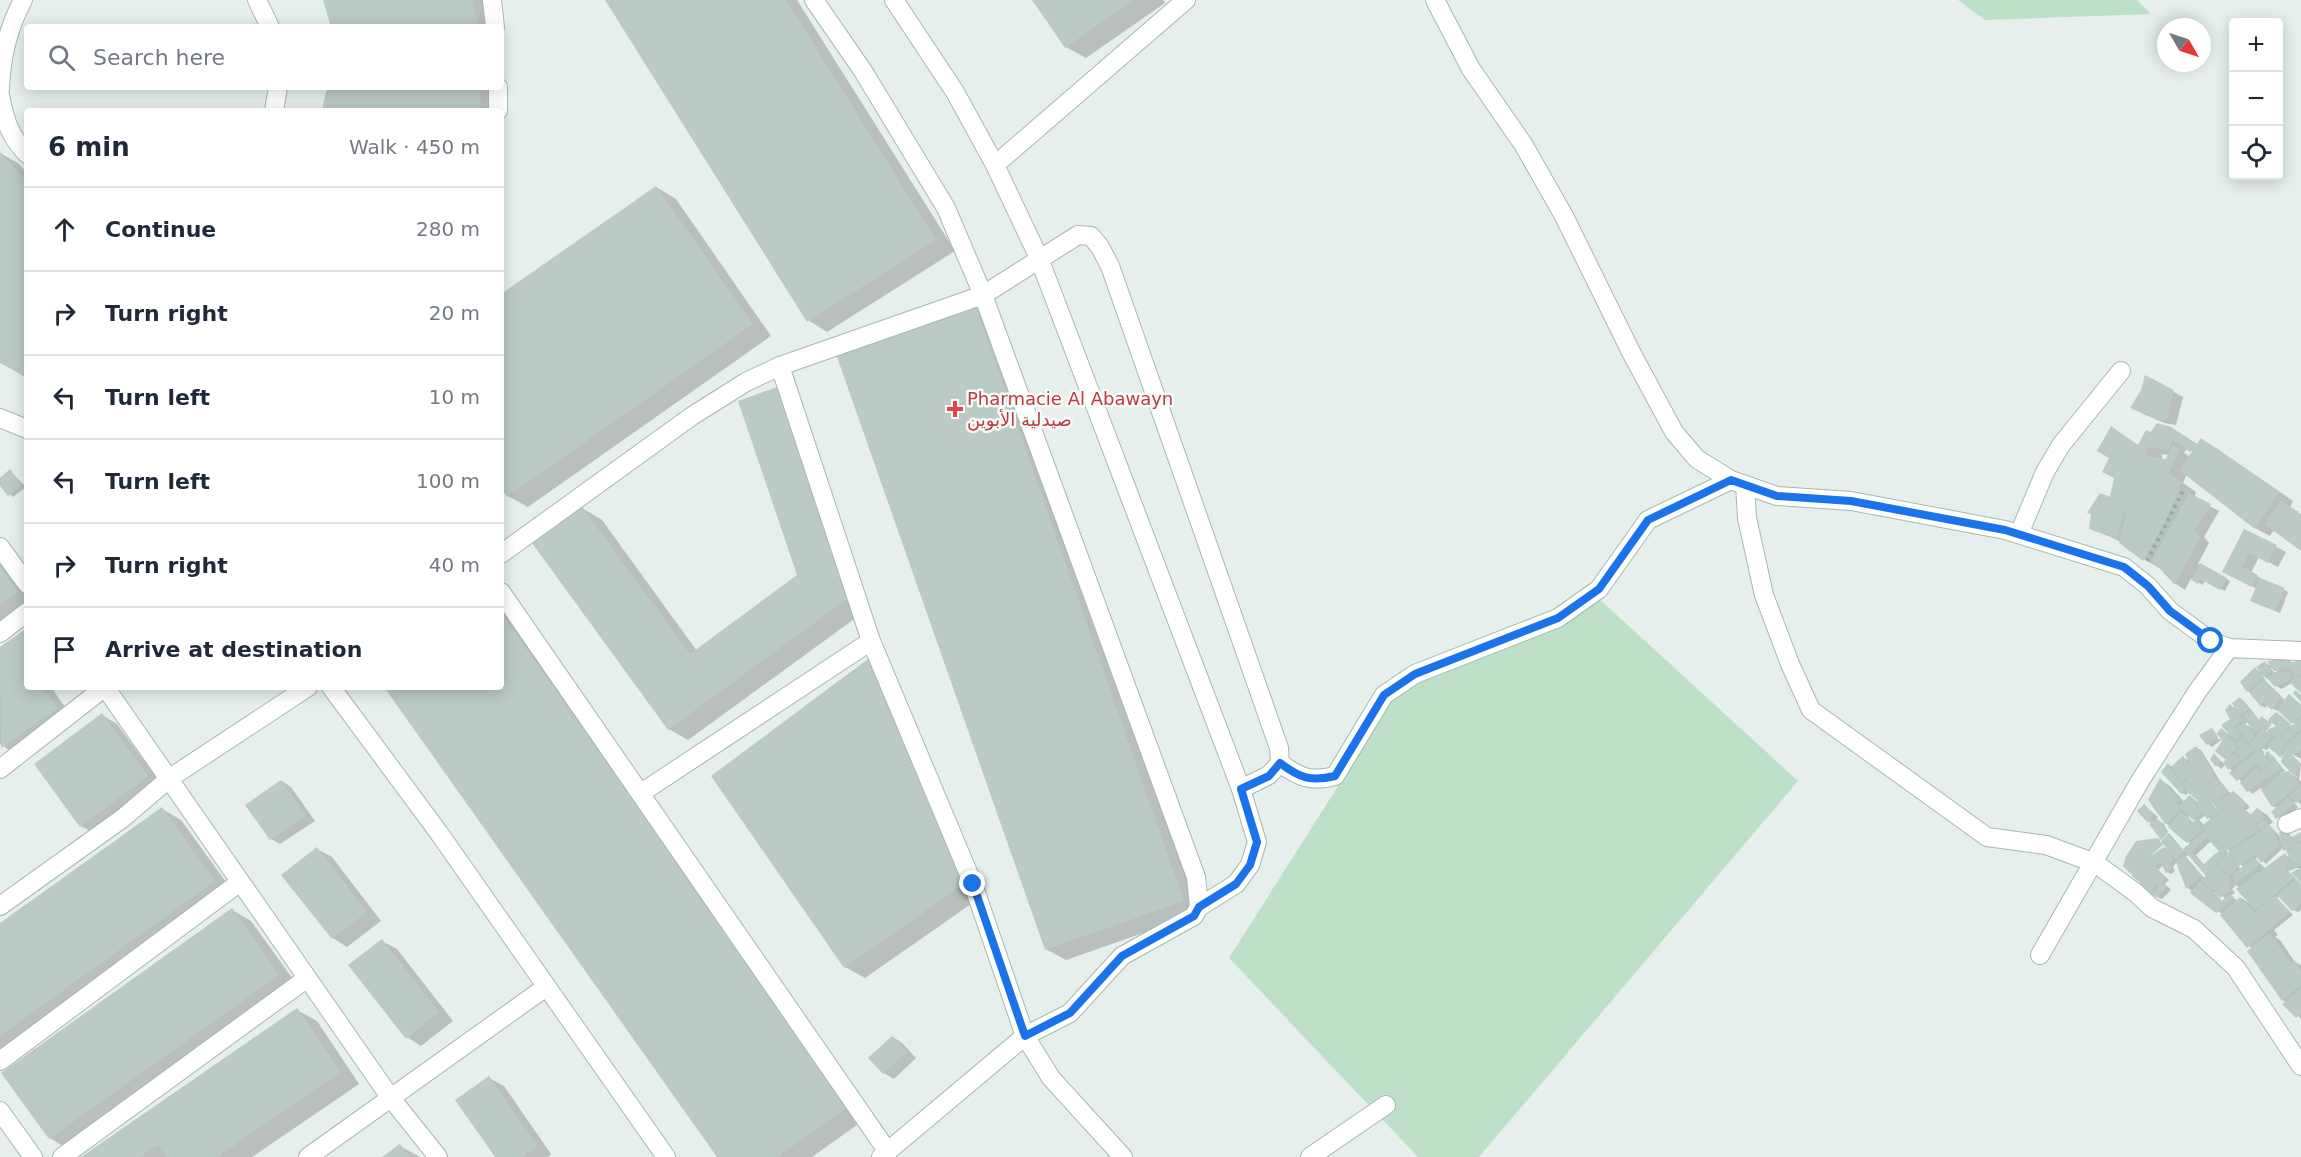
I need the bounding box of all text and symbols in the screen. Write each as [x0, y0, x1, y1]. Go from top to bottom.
north arrow [2157, 18, 2211, 72]
map controls [2229, 18, 2283, 180]
button: + [2229, 18, 2283, 72]
search box [24, 24, 504, 90]
icon: search [45, 41, 78, 74]
text: Search here [93, 45, 225, 70]
button: − [2229, 72, 2283, 126]
button: locate [2229, 126, 2283, 180]
text: 6 min [48, 132, 130, 162]
text: Walk · 450 m [349, 135, 480, 159]
icon: ahead [48, 213, 81, 246]
text: Continue [105, 217, 216, 242]
text: 280 m [416, 217, 480, 241]
icon: right [48, 297, 81, 330]
text: Turn right [105, 301, 228, 326]
text: 20 m [429, 301, 480, 325]
icon: left [48, 381, 81, 414]
text: Turn left [105, 385, 210, 410]
text: 10 m [429, 385, 480, 409]
place label: Pharmacie Al Abawayn صيدلية الأبوين [967, 388, 1173, 431]
marker: Pharmacie Al Abawayn صيدلية الأبوين [948, 402, 962, 416]
icon: left [48, 465, 81, 498]
text: Turn left [105, 469, 210, 494]
text: 100 m [416, 469, 480, 493]
icon: right [48, 549, 81, 582]
text: Turn right [105, 553, 228, 578]
text: 40 m [429, 553, 480, 577]
route start [2197, 627, 2223, 653]
icon: arrive [48, 633, 81, 666]
text: Arrive at destination [105, 637, 362, 662]
route end [959, 870, 985, 896]

